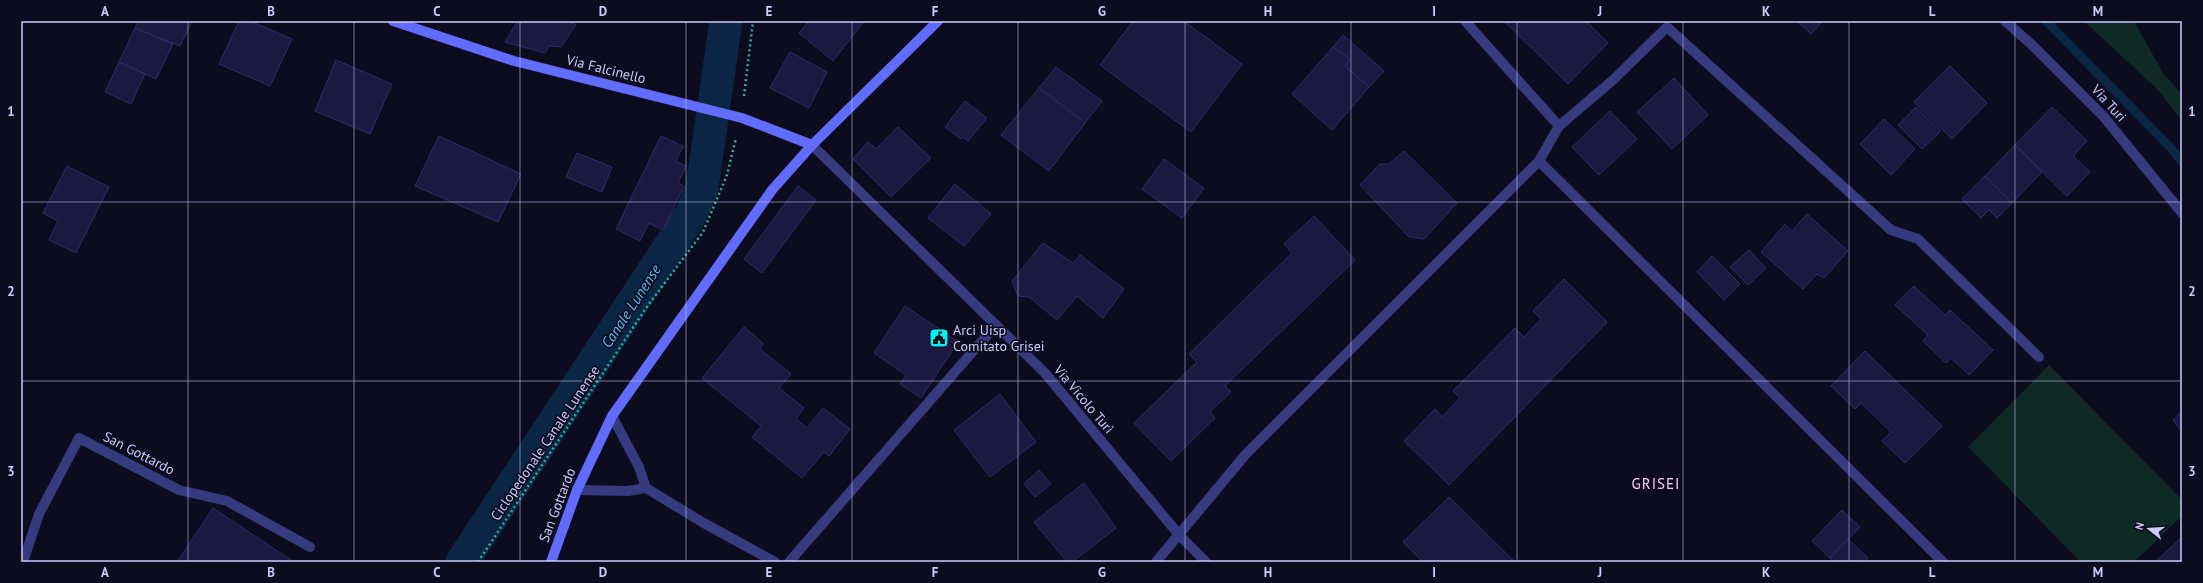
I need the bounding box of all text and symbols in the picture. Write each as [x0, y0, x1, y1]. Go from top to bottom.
text: A [101, 3, 109, 20]
text: B [267, 3, 275, 20]
text: C [433, 3, 441, 20]
text: D [599, 3, 607, 20]
text: E [766, 3, 773, 20]
text: F [932, 3, 939, 20]
text: G [1098, 3, 1106, 20]
text: H [1264, 3, 1272, 20]
text: I [1432, 3, 1436, 20]
text: J [1597, 3, 1602, 20]
text: K [1762, 3, 1770, 20]
text: L [1929, 3, 1936, 20]
text: M [2093, 3, 2103, 20]
street label: Via Falcinello [563, 50, 648, 88]
street label: Via Turi [2087, 80, 2131, 125]
text: 1 [7, 103, 15, 120]
text: 1 [2188, 103, 2196, 120]
water label: Canale Lunense [597, 261, 665, 351]
text: 2 [7, 283, 15, 300]
text: 2 [2188, 283, 2196, 300]
place label: Arci Uisp Comitato Grisei [953, 321, 1045, 355]
public building icon: Arci Uisp Comitato Grisei [928, 327, 950, 349]
street label: Via Vicolo Turì [1049, 360, 1118, 437]
street label: Ciclopedonale Canale Lunense [486, 362, 604, 524]
street label: San Gottardo [100, 427, 178, 479]
text: 3 [7, 463, 15, 480]
text: 3 [2188, 463, 2196, 480]
street label: San Gottardo [535, 465, 579, 545]
district label: GRISEI [1632, 474, 1680, 493]
north arrow [2129, 509, 2169, 549]
text: N [2132, 521, 2147, 532]
text: A [101, 564, 109, 581]
text: B [267, 564, 275, 581]
text: C [433, 564, 441, 581]
text: D [599, 564, 607, 581]
text: E [766, 564, 773, 581]
text: F [932, 564, 939, 581]
text: G [1098, 564, 1106, 581]
text: H [1264, 564, 1272, 581]
text: I [1432, 564, 1436, 581]
text: J [1597, 564, 1602, 581]
text: K [1762, 564, 1770, 581]
text: L [1929, 564, 1936, 581]
text: M [2093, 564, 2103, 581]

